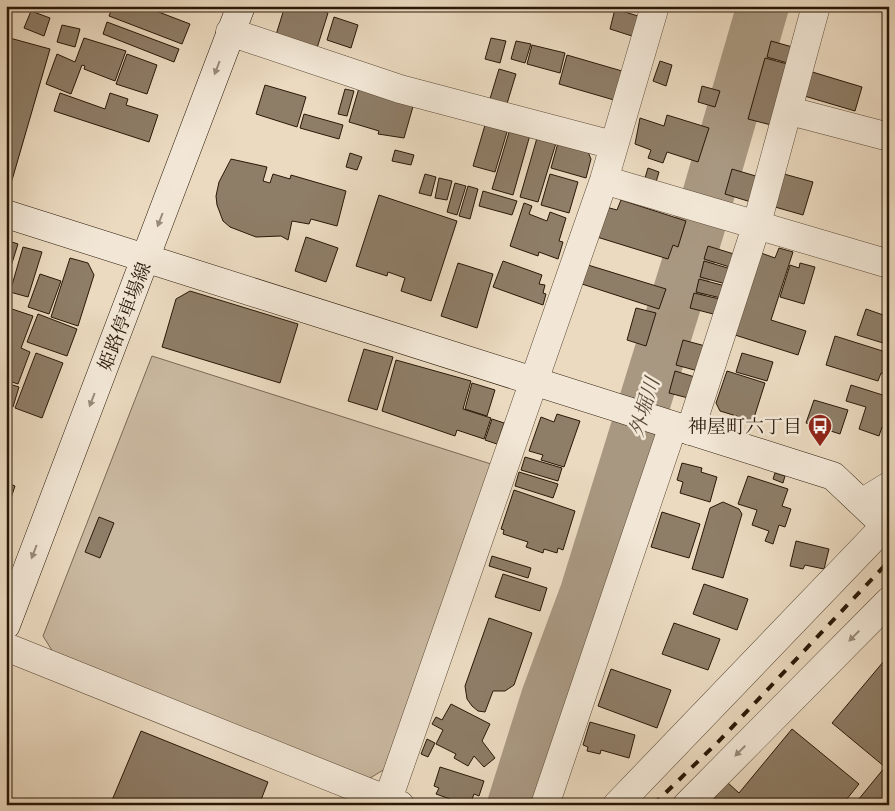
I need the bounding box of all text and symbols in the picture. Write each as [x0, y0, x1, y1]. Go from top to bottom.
one-way arrow [213, 61, 221, 76]
one-way arrow [156, 213, 164, 228]
street label: 姫路停車場線 [92, 258, 157, 374]
water label: 外堀川 [623, 373, 667, 440]
one-way arrow [87, 393, 95, 408]
bus stop icon: 神屋町六丁目 [807, 413, 833, 447]
place label: 神屋町六丁目 [688, 414, 802, 440]
one-way arrow [30, 545, 38, 560]
one-way arrow [849, 629, 861, 641]
one-way arrow [734, 745, 746, 757]

